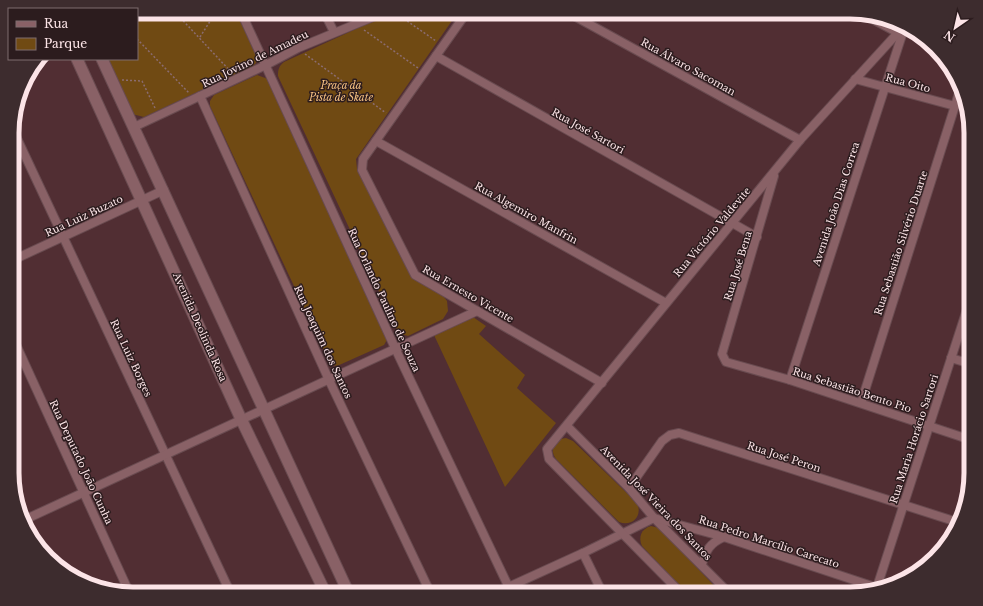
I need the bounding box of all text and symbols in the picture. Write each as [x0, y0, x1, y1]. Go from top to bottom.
legend [8, 8, 138, 60]
north arrow [935, 8, 975, 48]
text: Rua [44, 16, 68, 31]
street label: Rua Jovino de Amadeu [200, 27, 311, 90]
text: N [941, 27, 958, 45]
street label: Rua Álvaro Sacoman [638, 35, 738, 98]
text: Parque [44, 36, 87, 51]
street label: Rua Oito [884, 71, 932, 95]
park label: Praça da Pista de Skate [308, 79, 373, 104]
street label: Rua José Sartori [549, 106, 627, 157]
street label: Avenida João Dias Correa [809, 140, 862, 269]
street label: Rua Sebastião Silvério Duarte [871, 169, 931, 317]
street label: Rua Algemiro Manfrin [472, 179, 580, 247]
street label: Rua Victório Valdevite [671, 184, 754, 280]
street label: Rua Luiz Buzato [43, 192, 125, 240]
street label: Rua Orlando Paulino de Souza [345, 226, 423, 374]
street label: Rua José Bena [721, 229, 755, 302]
street label: Rua Ernesto Vicente [420, 262, 516, 326]
street label: Avenida Deolinda Rosa [170, 269, 230, 384]
street label: Rua Joaquim dos Santos [291, 283, 355, 401]
street label: Rua Luiz Borges [107, 317, 155, 399]
street label: Rua Sebastião Bento Pio [791, 365, 913, 416]
street label: Rua Maria Horácio Sartori [887, 372, 941, 505]
street label: Rua Deputado João Cunha [46, 398, 116, 527]
street label: Rua José Peron [746, 439, 823, 475]
street label: Avenida José Vieira dos Santos [597, 442, 715, 564]
street label: Rua Pedro Marcílio Carecato [697, 513, 841, 571]

